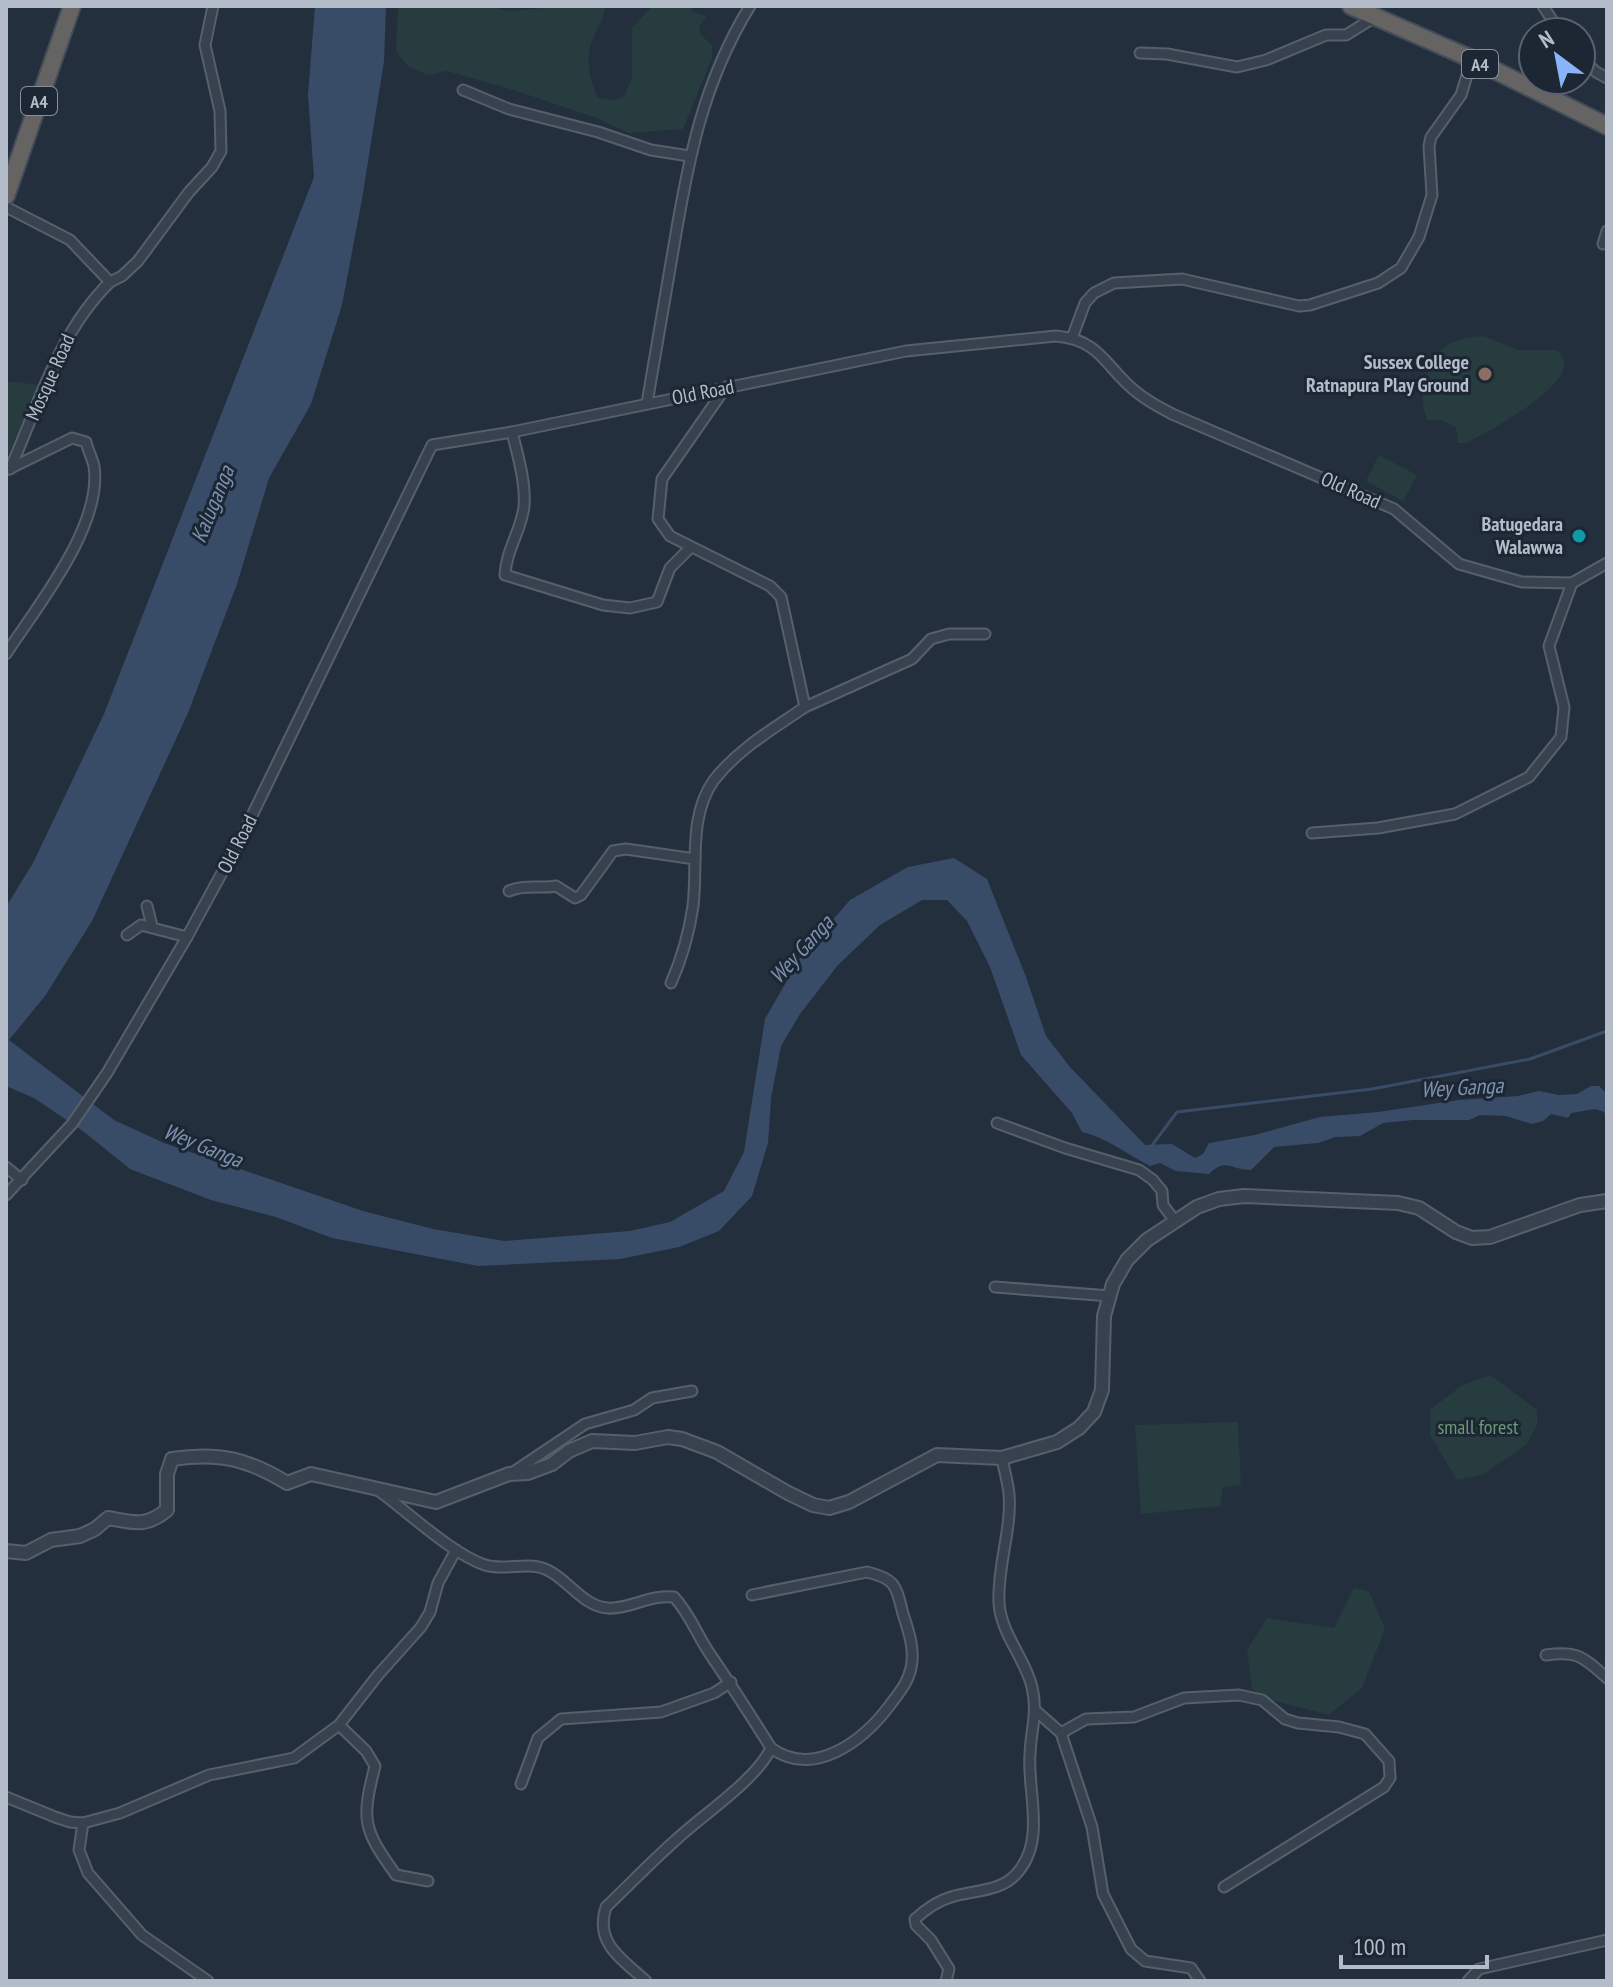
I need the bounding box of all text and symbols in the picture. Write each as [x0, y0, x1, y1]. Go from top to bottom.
north arrow [1517, 16, 1597, 96]
text: N [1534, 24, 1559, 54]
road number: A4 [1462, 50, 1498, 78]
road number: A4 [21, 87, 57, 115]
street label: Mosque Road [19, 330, 81, 424]
place label: Sussex College Ratnapura Play Ground [1306, 349, 1469, 398]
marker: Sussex College Ratnapura Play Ground [1476, 365, 1494, 383]
street label: Old Road [670, 373, 736, 411]
water label: Kaluganga [184, 460, 240, 546]
street label: Old Road [1317, 465, 1385, 515]
place label: Batugedara Walawwa [1482, 511, 1563, 560]
marker: Batugedara Walawwa [1570, 527, 1588, 545]
street label: Old Road [211, 810, 263, 878]
water label: Wey Ganga [763, 908, 840, 989]
water label: Wey Ganga [1420, 1071, 1505, 1103]
water label: Wey Ganga [159, 1117, 248, 1174]
park label: small forest [1438, 1414, 1519, 1440]
scale bar [1341, 1919, 1487, 1969]
text: 100 m [1353, 1931, 1406, 1962]

